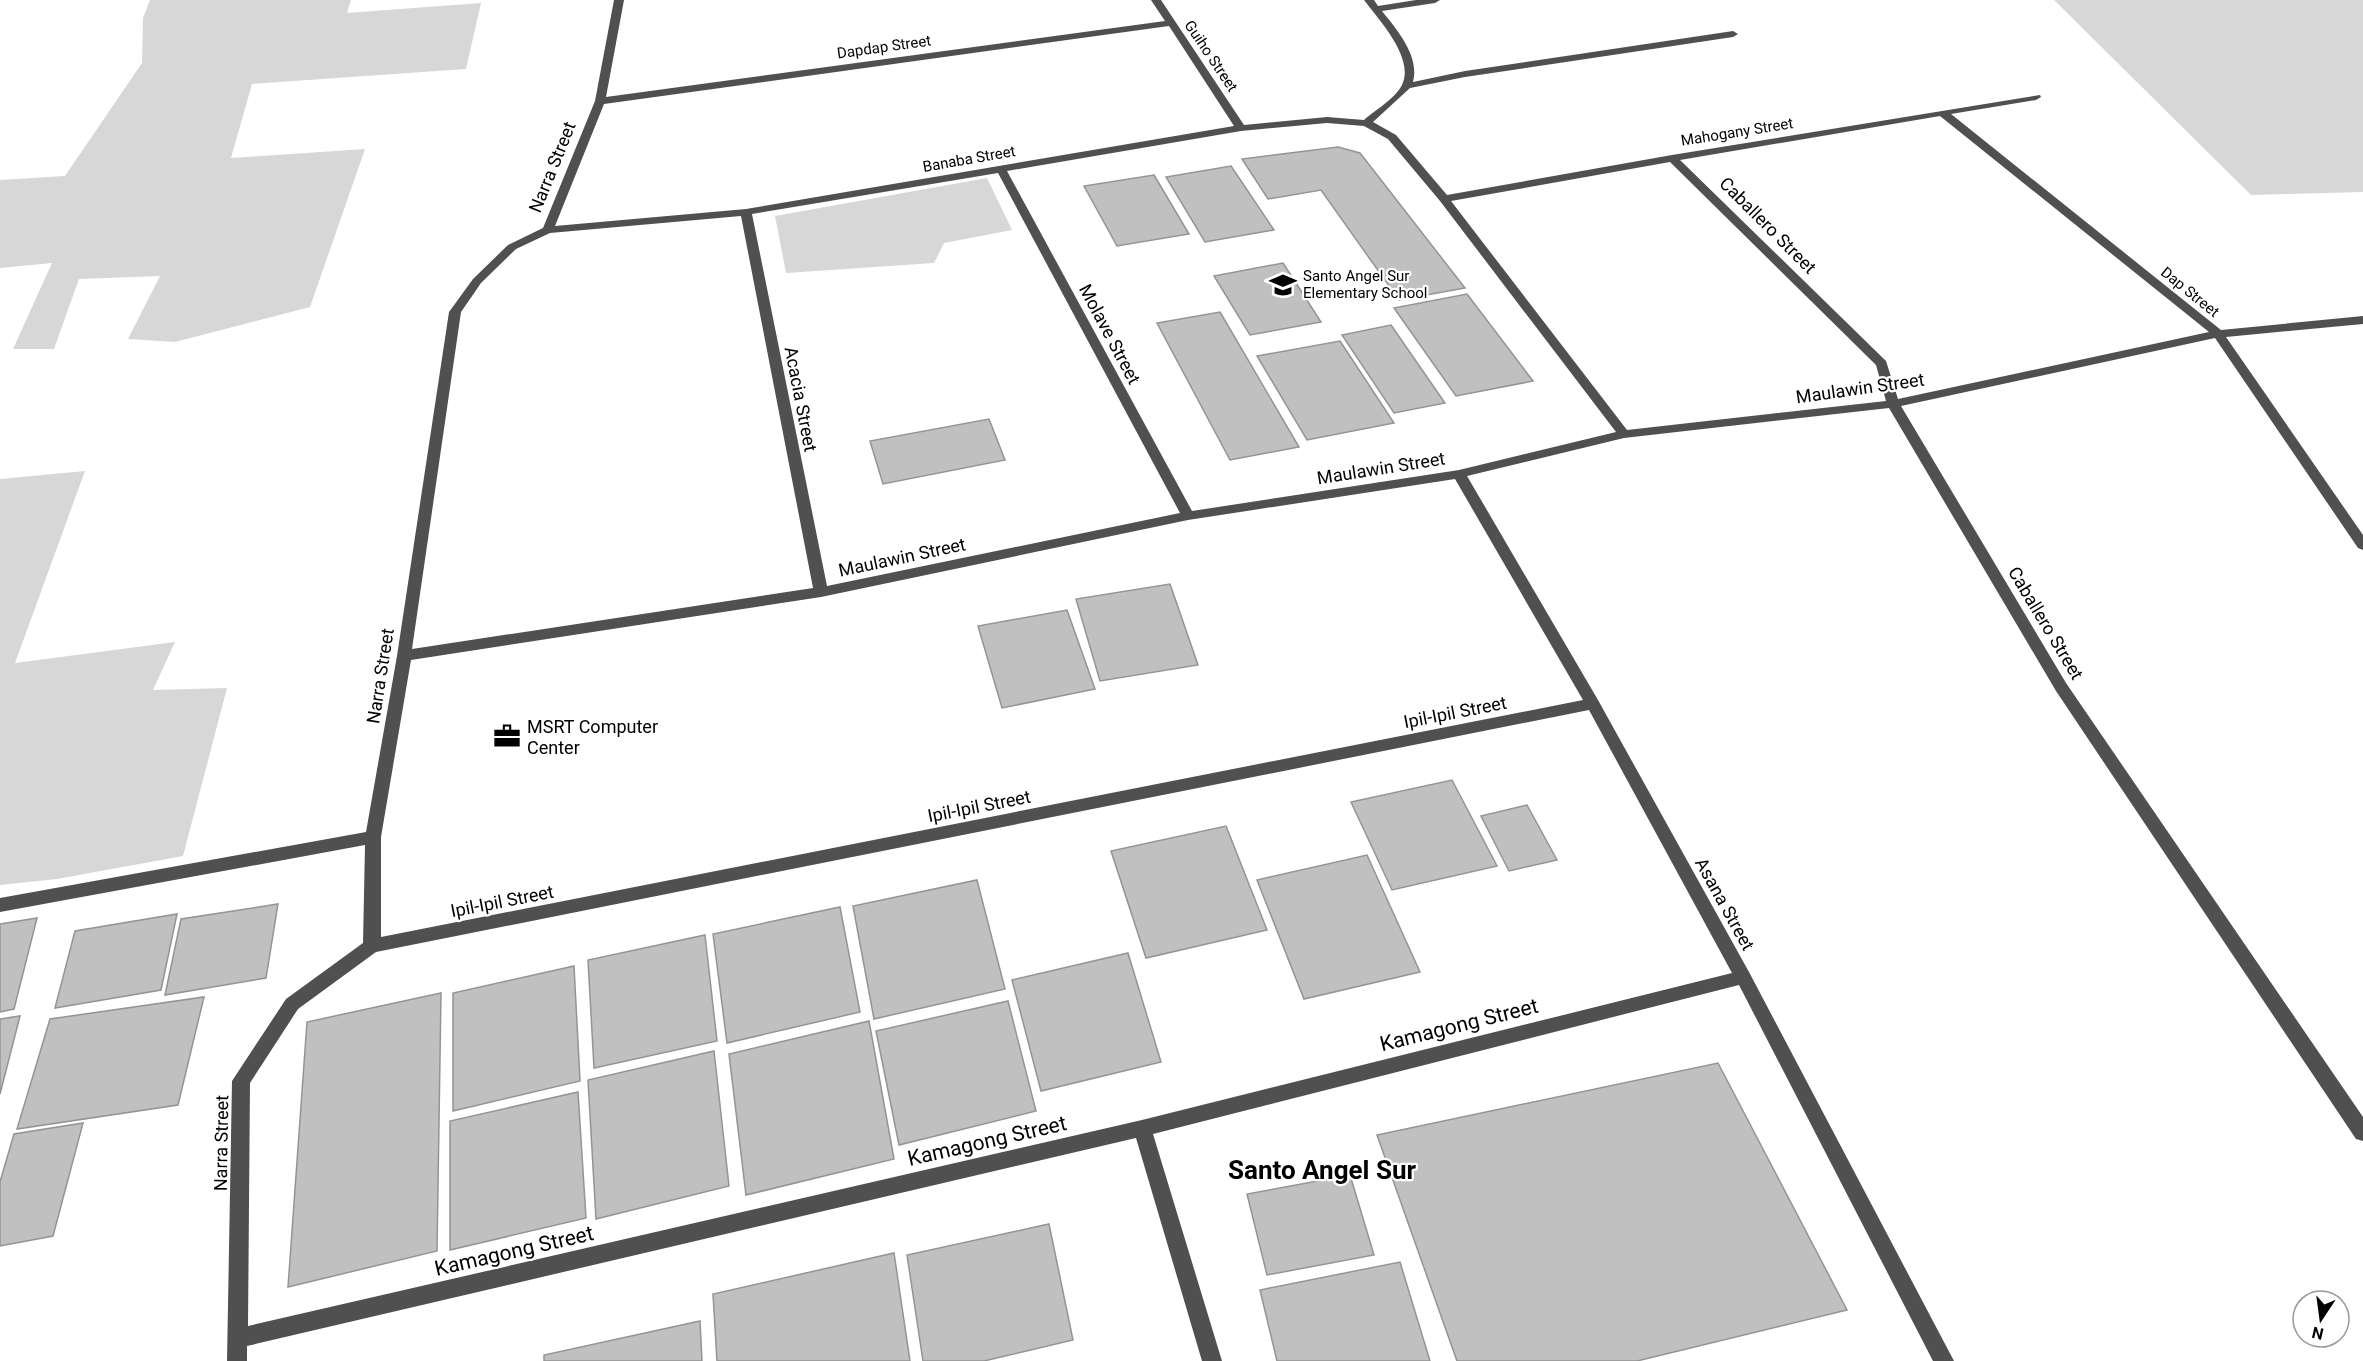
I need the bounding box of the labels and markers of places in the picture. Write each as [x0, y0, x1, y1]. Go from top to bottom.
place label: Santo Angel Sur Elementary School [1303, 267, 1427, 302]
school or university icon: Santo Angel Sur Elementary School [1268, 270, 1298, 300]
place label: MSRT Computer Center [527, 716, 658, 758]
office icon: MSRT Computer Center [492, 721, 522, 751]

